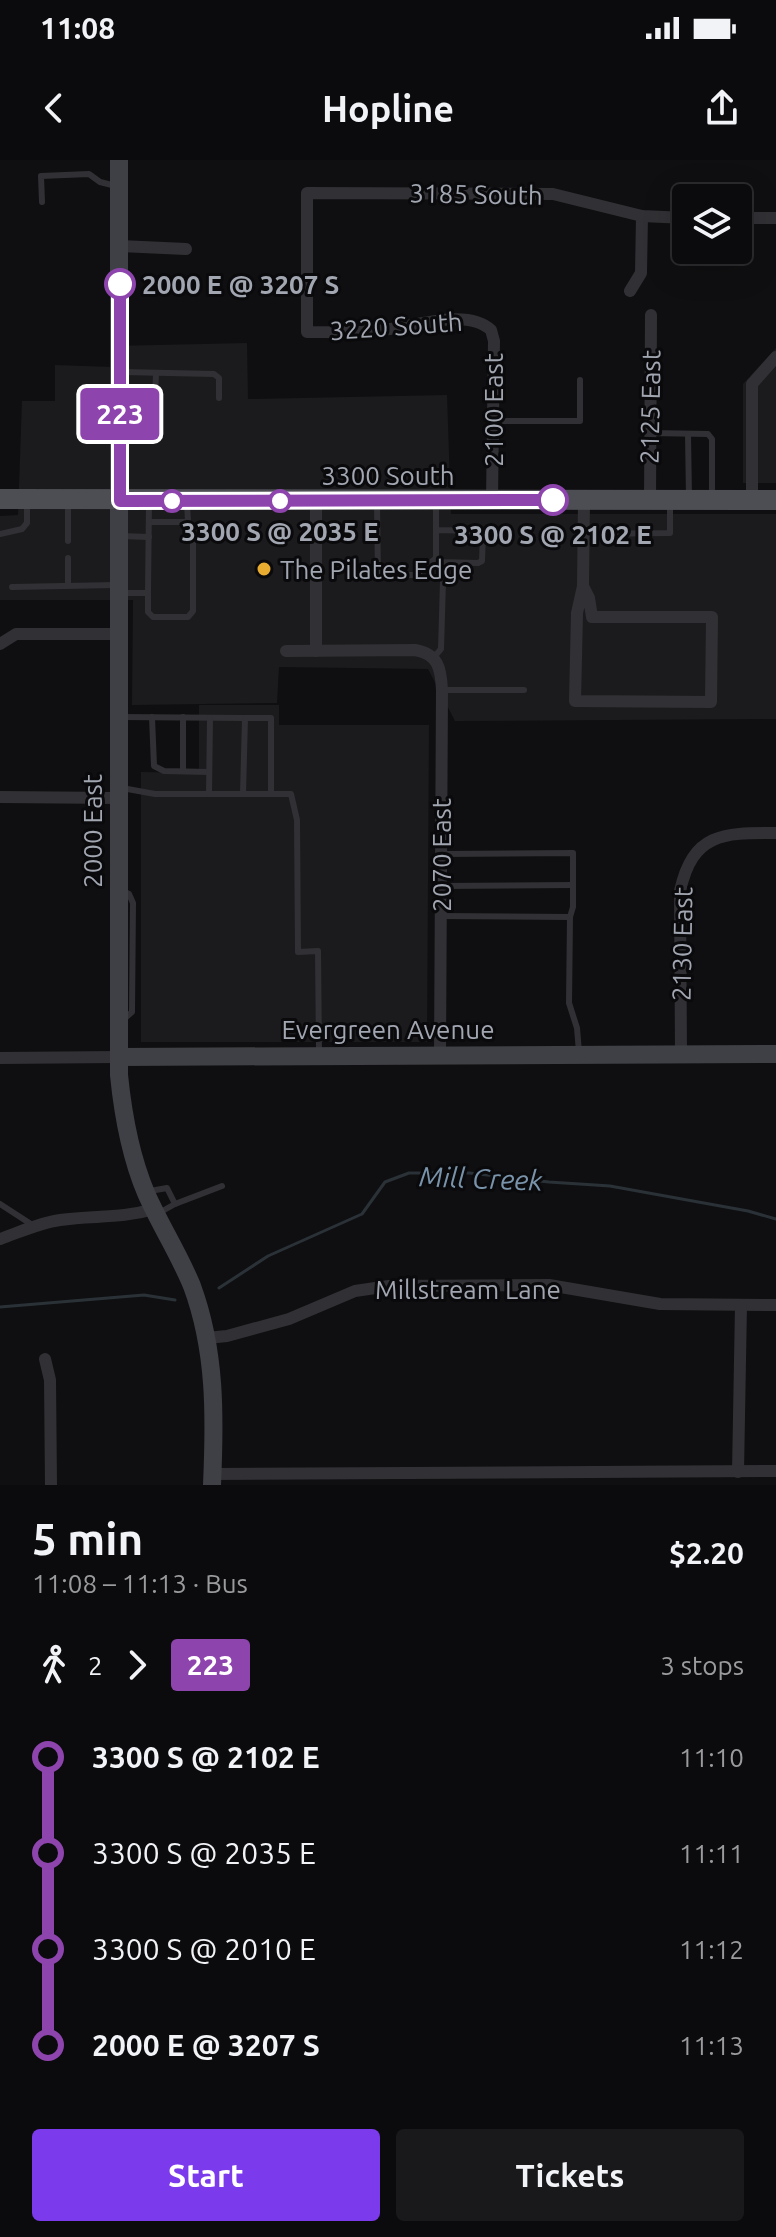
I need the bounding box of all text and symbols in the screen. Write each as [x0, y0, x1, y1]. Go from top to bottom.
text: 11:08 [40, 11, 115, 45]
icon: back [32, 86, 76, 130]
icon: share [700, 86, 744, 130]
text: Hopline [322, 88, 454, 129]
street label: 3185 South [409, 178, 543, 210]
map controls [672, 184, 752, 264]
button: layers [672, 184, 752, 264]
marker: 2000 E @ 3207 S [105, 269, 135, 299]
place label: 2000 E @ 3207 S [142, 270, 339, 299]
street label: 3220 South [328, 307, 464, 345]
street label: 2125 East [635, 350, 665, 464]
street label: 2100 East [479, 353, 508, 467]
line badge: 223 [74, 388, 166, 440]
text: 223 [96, 398, 144, 429]
street label: 3300 South [321, 461, 455, 490]
marker: 3300 S @ 2102 E [538, 485, 568, 515]
unlabelled marker [161, 490, 183, 512]
marker: 3300 S @ 2035 E [269, 490, 291, 512]
place label: 3300 S @ 2035 E [181, 517, 379, 546]
place label: 3300 S @ 2102 E [454, 520, 652, 549]
place label: The Pilates Edge [280, 555, 472, 584]
marker: The Pilates Edge [255, 560, 273, 578]
street label: 2000 East [78, 774, 107, 888]
street label: 2070 East [427, 798, 456, 912]
street label: 2130 East [667, 887, 697, 1001]
street label: Evergreen Avenue [282, 1015, 494, 1044]
water label: Mill Creek [419, 1160, 544, 1196]
street label: Millstream Lane [375, 1275, 561, 1304]
text: 5 min [32, 1514, 143, 1563]
text: $2.20 [669, 1536, 744, 1570]
text: 11:08 – 11:13 · Bus [32, 1569, 248, 1598]
icon: walk [32, 1643, 76, 1687]
icon: forward [115, 1643, 159, 1687]
text: 223 [187, 1649, 234, 1680]
text: 2 [88, 1651, 103, 1680]
text: 3 stops [660, 1651, 744, 1680]
text: 3300 S @ 2102 E [92, 1740, 320, 1774]
text: 11:10 [679, 1743, 744, 1772]
text: 3300 S @ 2035 E [92, 1836, 316, 1870]
text: 11:11 [679, 1839, 744, 1868]
text: 3300 S @ 2010 E [92, 1932, 316, 1966]
text: 11:12 [679, 1935, 744, 1964]
text: 2000 E @ 3207 S [92, 2028, 320, 2062]
text: 11:13 [679, 2031, 744, 2060]
button: Start [32, 2129, 380, 2221]
button: Tickets [396, 2129, 744, 2221]

